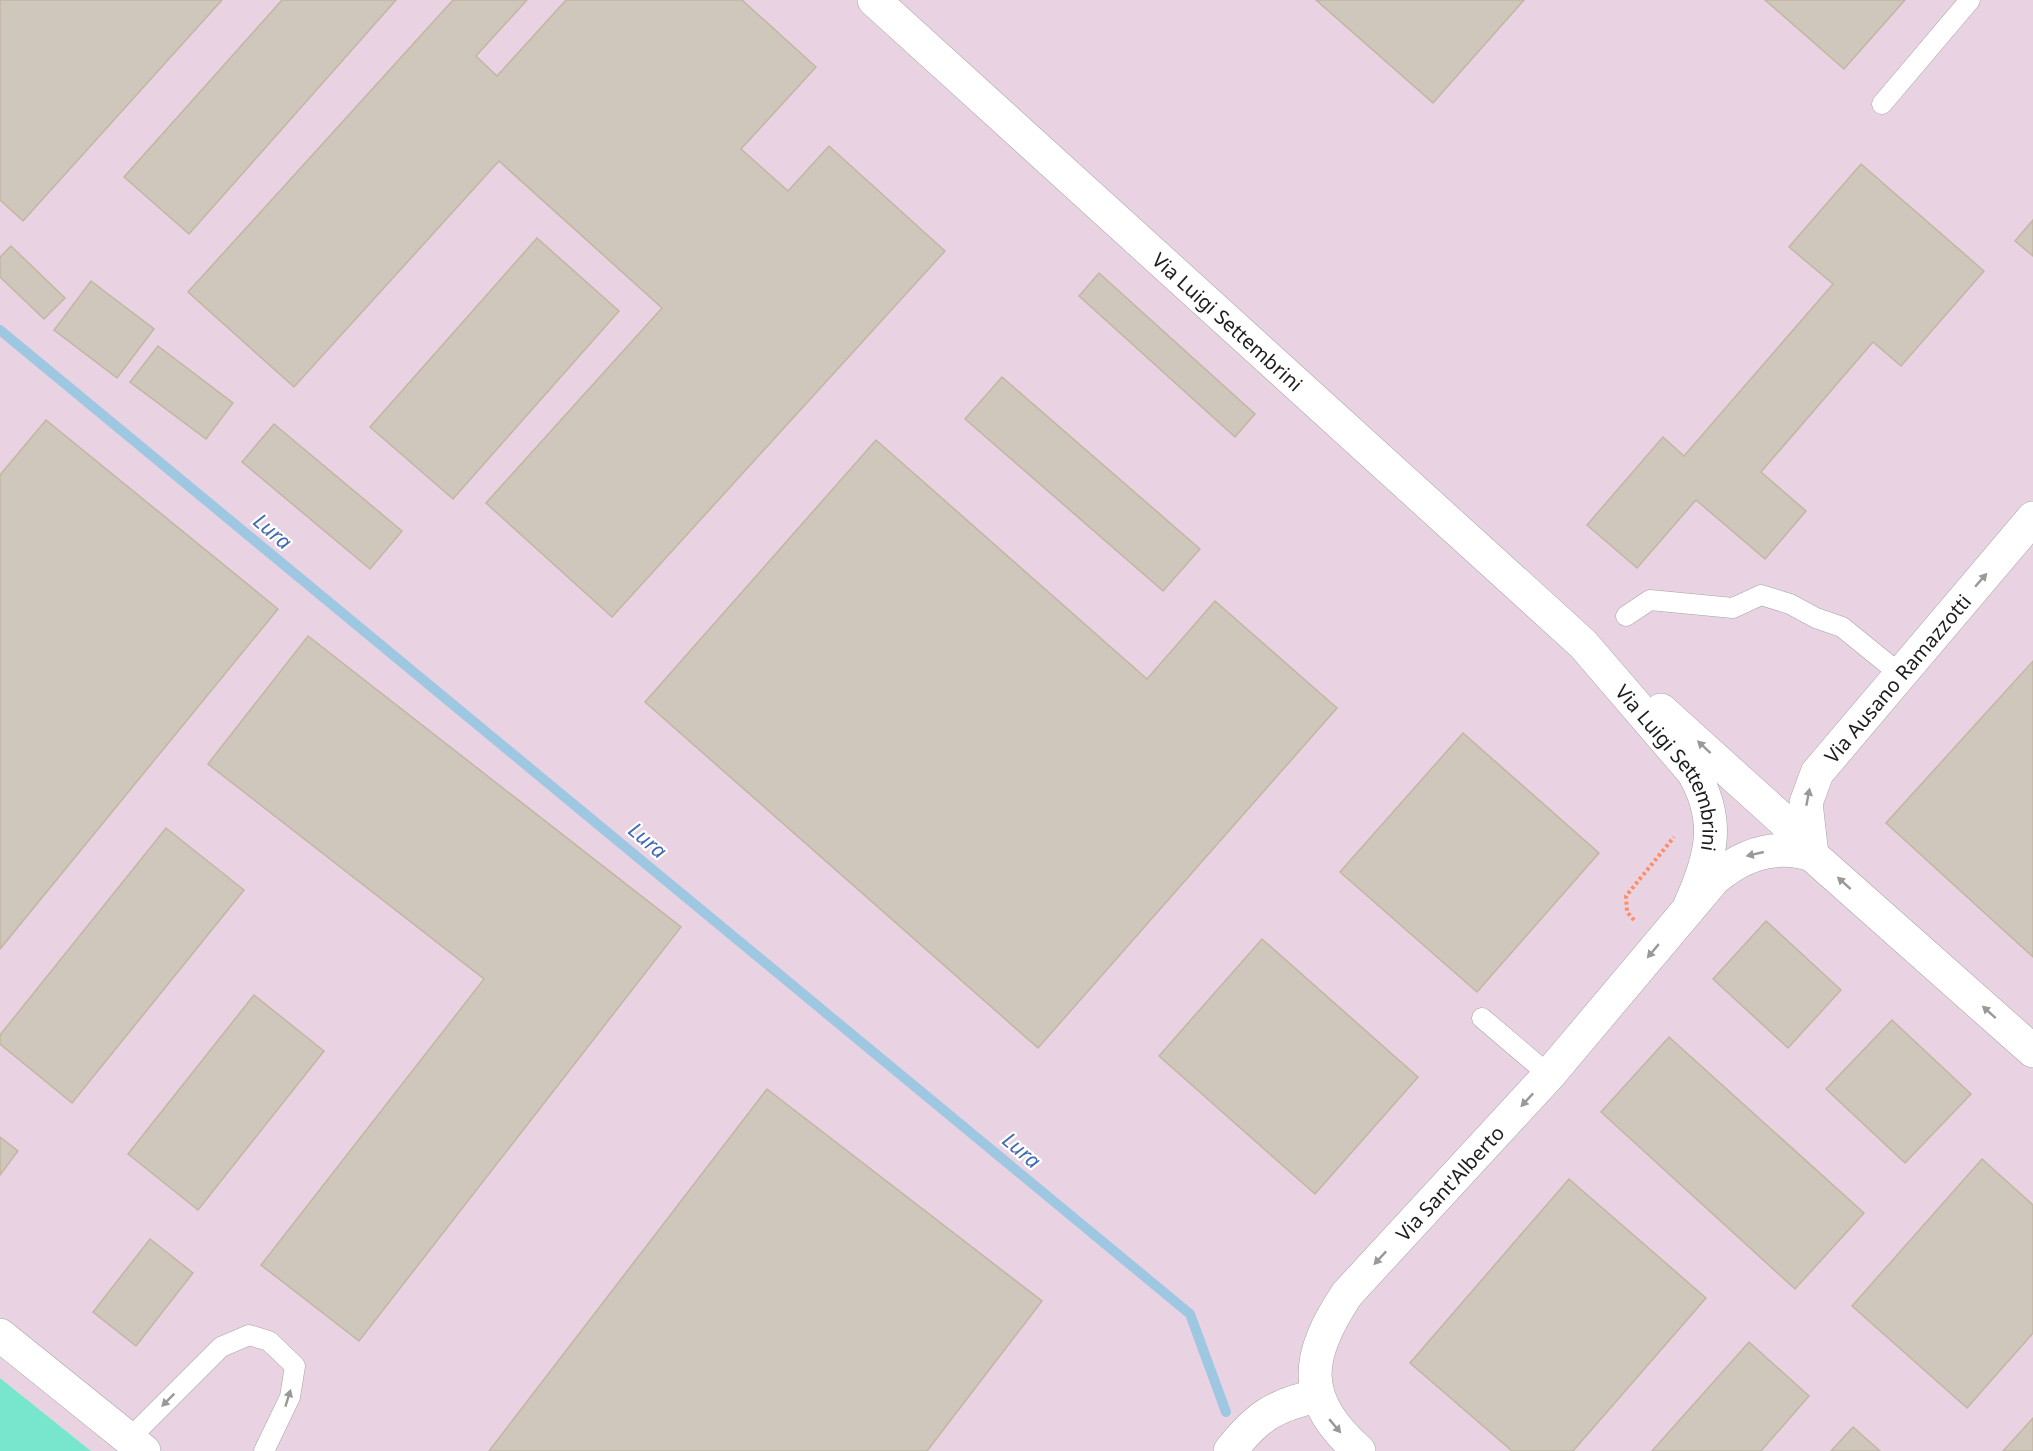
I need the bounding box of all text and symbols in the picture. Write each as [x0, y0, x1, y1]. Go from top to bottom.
street label: Via Luigi Settembrini [1147, 246, 1309, 397]
water label: Lura [248, 507, 298, 555]
one-way arrow [1974, 573, 1987, 588]
street label: Via Ausano Ramazzotti [1818, 588, 1976, 769]
street label: Via Luigi Settembrini [1610, 678, 1724, 853]
one-way arrow [1697, 741, 1711, 755]
one-way arrow [1804, 787, 1813, 806]
water label: Lura [623, 816, 673, 864]
one-way arrow [1746, 850, 1764, 860]
one-way arrow [1837, 877, 1852, 890]
one-way arrow [1647, 943, 1660, 958]
one-way arrow [1982, 1005, 1997, 1019]
one-way arrow [1520, 1092, 1534, 1107]
street label: Via Sant'Alberto [1389, 1119, 1510, 1246]
water label: Lura [997, 1126, 1047, 1174]
one-way arrow [1373, 1251, 1387, 1266]
one-way arrow [284, 1389, 293, 1407]
one-way arrow [162, 1392, 176, 1406]
one-way arrow [1328, 1418, 1341, 1434]

